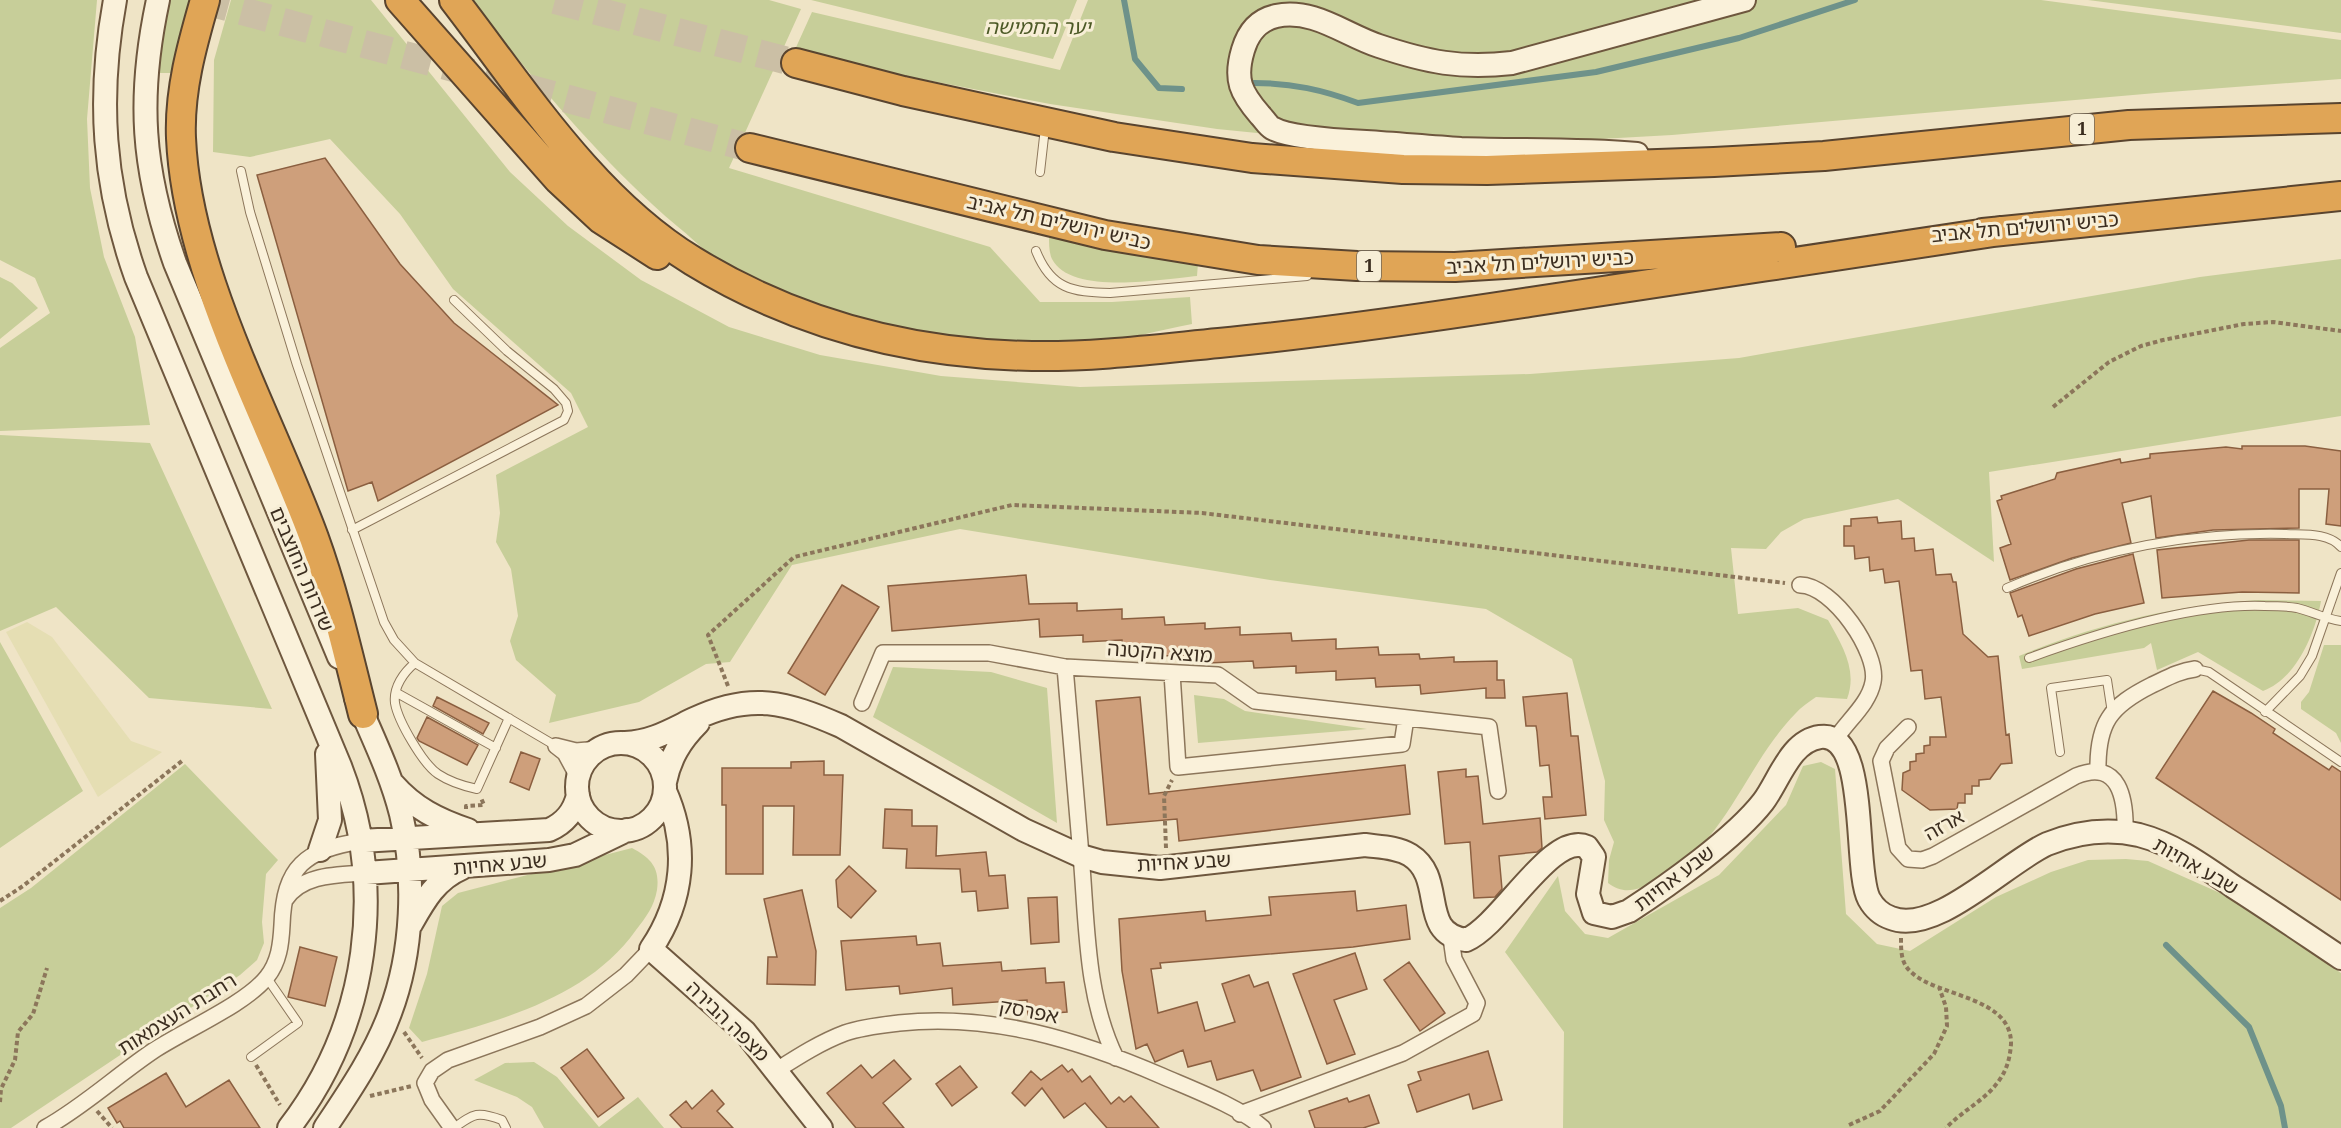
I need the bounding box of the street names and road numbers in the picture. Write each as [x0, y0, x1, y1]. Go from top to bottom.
road number: 1 [2070, 114, 2094, 144]
street label: כביש ירושלים תל אביב [964, 187, 1154, 256]
street label: כביש ירושלים תל אביב [1930, 205, 2120, 248]
street label: כביש ירושלים תל אביב [1445, 243, 1635, 280]
road number: 1 [1357, 251, 1381, 281]
street label: שדרות החוצבים [264, 502, 341, 635]
street label: מוצא הקטנה [1106, 634, 1214, 669]
street label: ארזה [1919, 803, 1969, 847]
street label: שבע אחיות [2149, 830, 2244, 901]
street label: שבע אחיות [1628, 838, 1719, 917]
street label: שבע אחיות [452, 846, 548, 881]
street label: שבע אחיות [1136, 846, 1232, 877]
street label: רחבת העצמאות [112, 966, 241, 1061]
street label: מצפה הבירה [681, 974, 776, 1067]
street label: אפרסק [997, 992, 1061, 1029]

